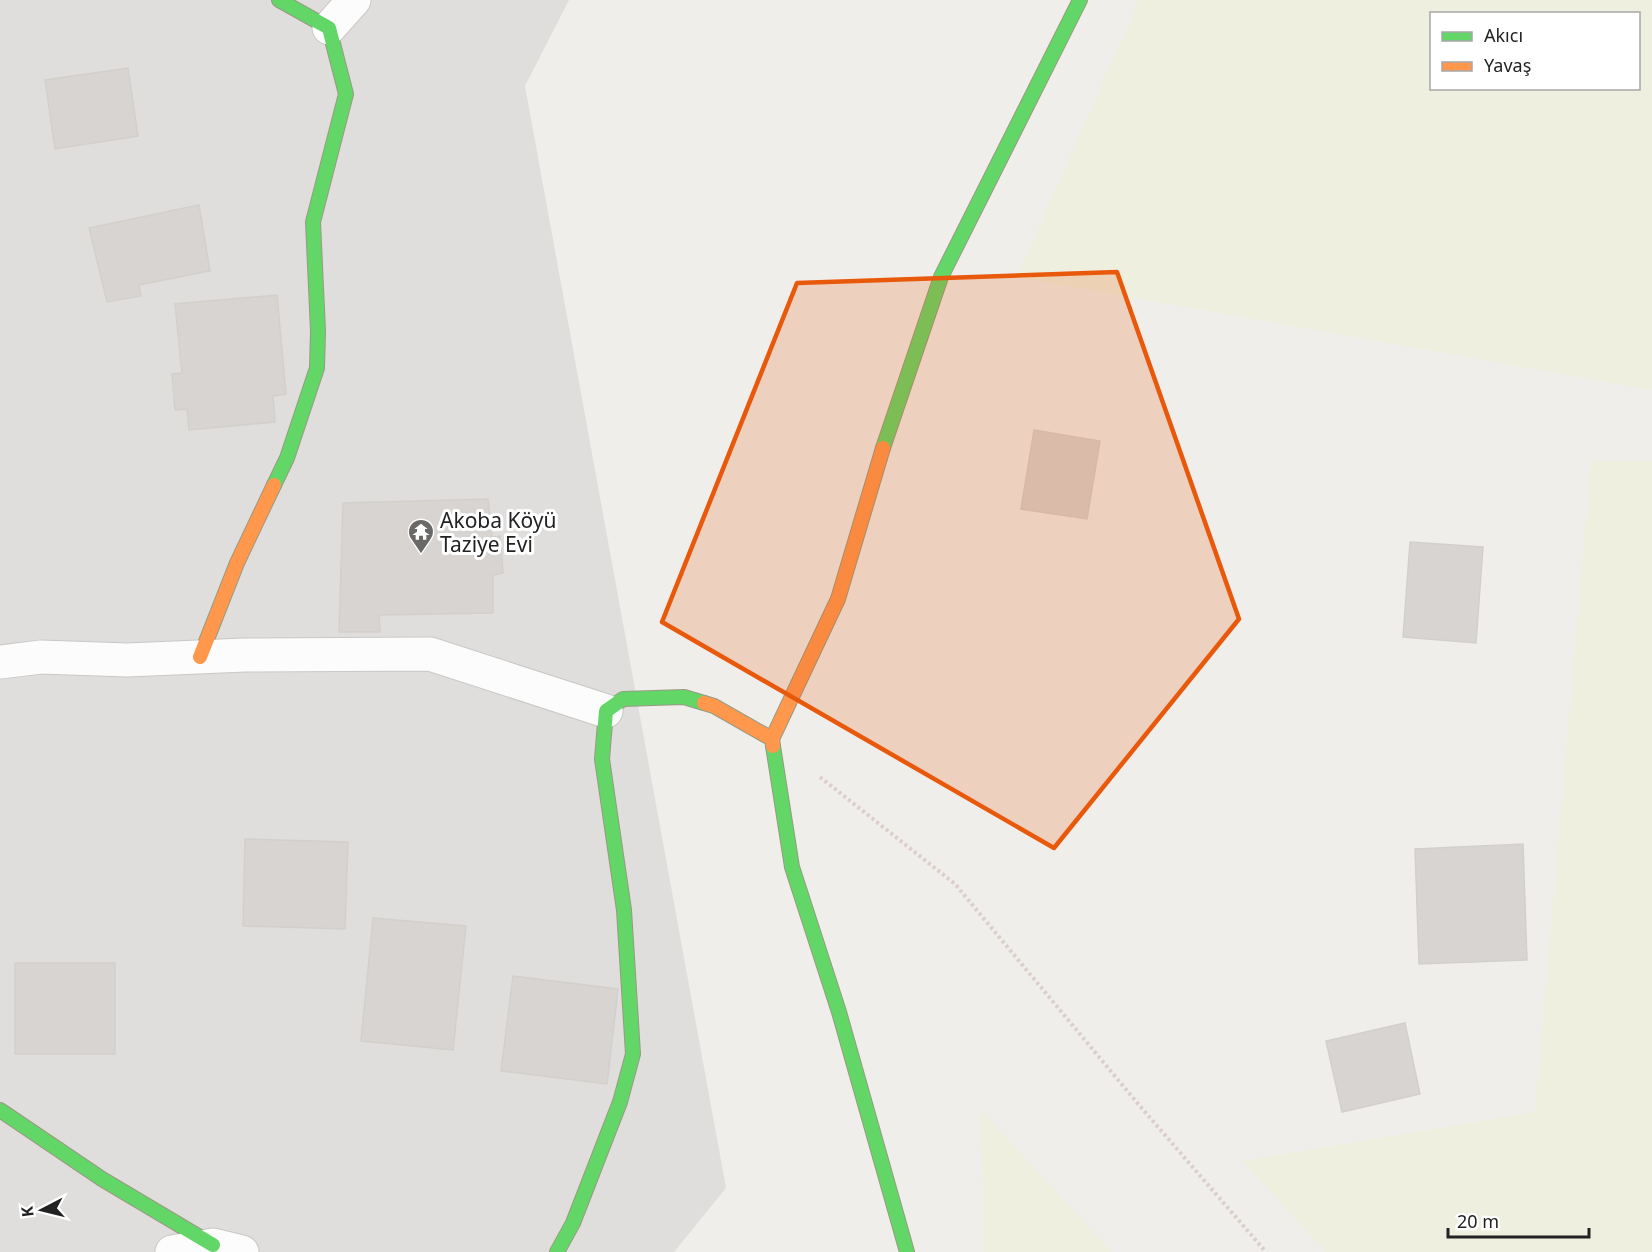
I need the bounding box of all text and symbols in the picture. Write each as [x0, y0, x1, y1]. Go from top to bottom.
legend [1430, 12, 1640, 90]
text: Akıcı [1484, 23, 1523, 47]
text: Yavaş [1484, 53, 1531, 77]
place label: Akoba Köyü Taziye Evi [440, 506, 556, 558]
temple icon: Akoba Köyü Taziye Evi [406, 517, 436, 555]
north arrow [12, 1180, 72, 1240]
scale bar [1448, 1201, 1589, 1239]
text: K [16, 1205, 39, 1218]
text: 20 m [1457, 1209, 1499, 1233]

